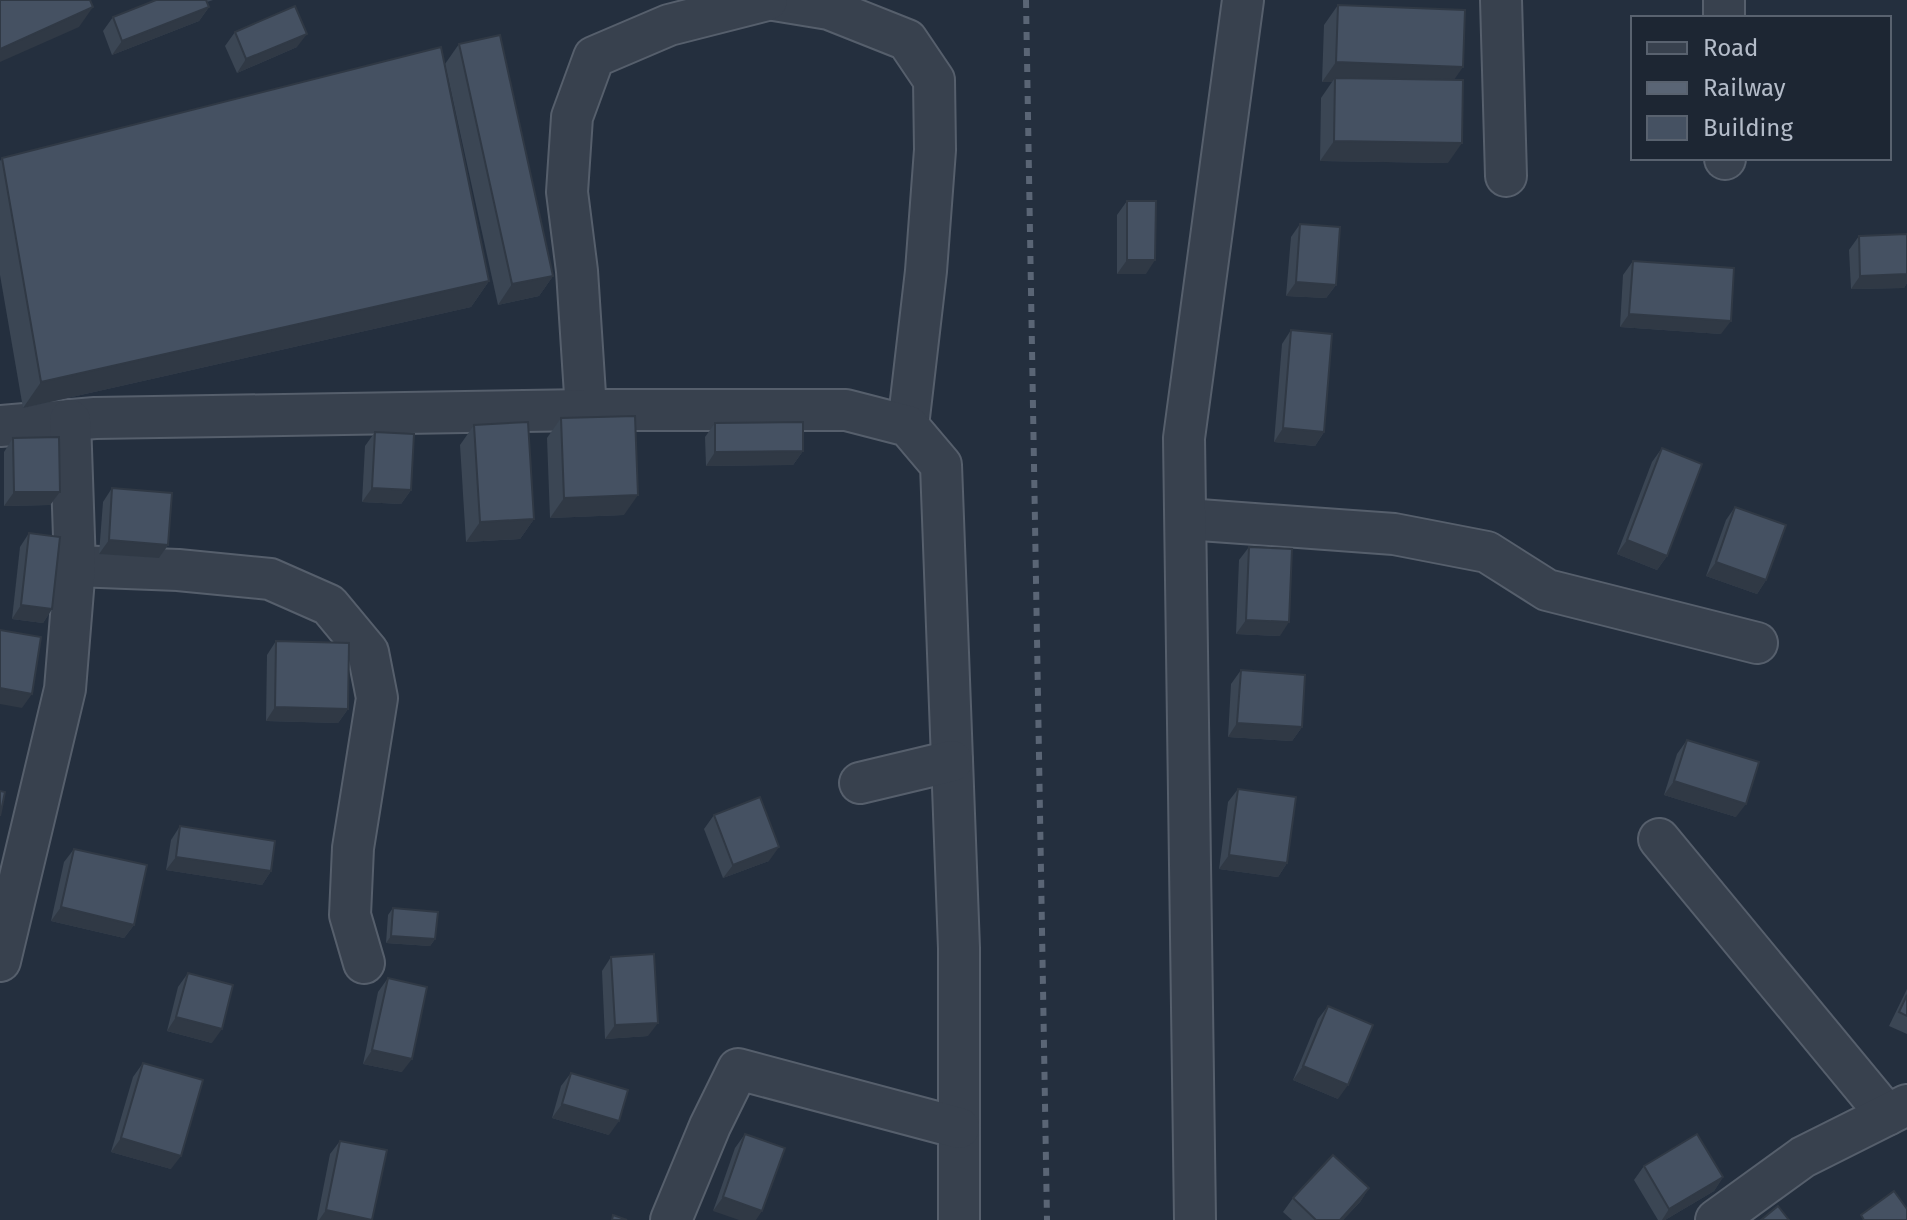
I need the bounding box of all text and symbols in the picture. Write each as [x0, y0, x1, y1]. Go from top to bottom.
legend [1631, 16, 1891, 160]
text: Road [1703, 34, 1758, 62]
text: Railway [1703, 74, 1786, 102]
text: Building [1703, 114, 1793, 142]

